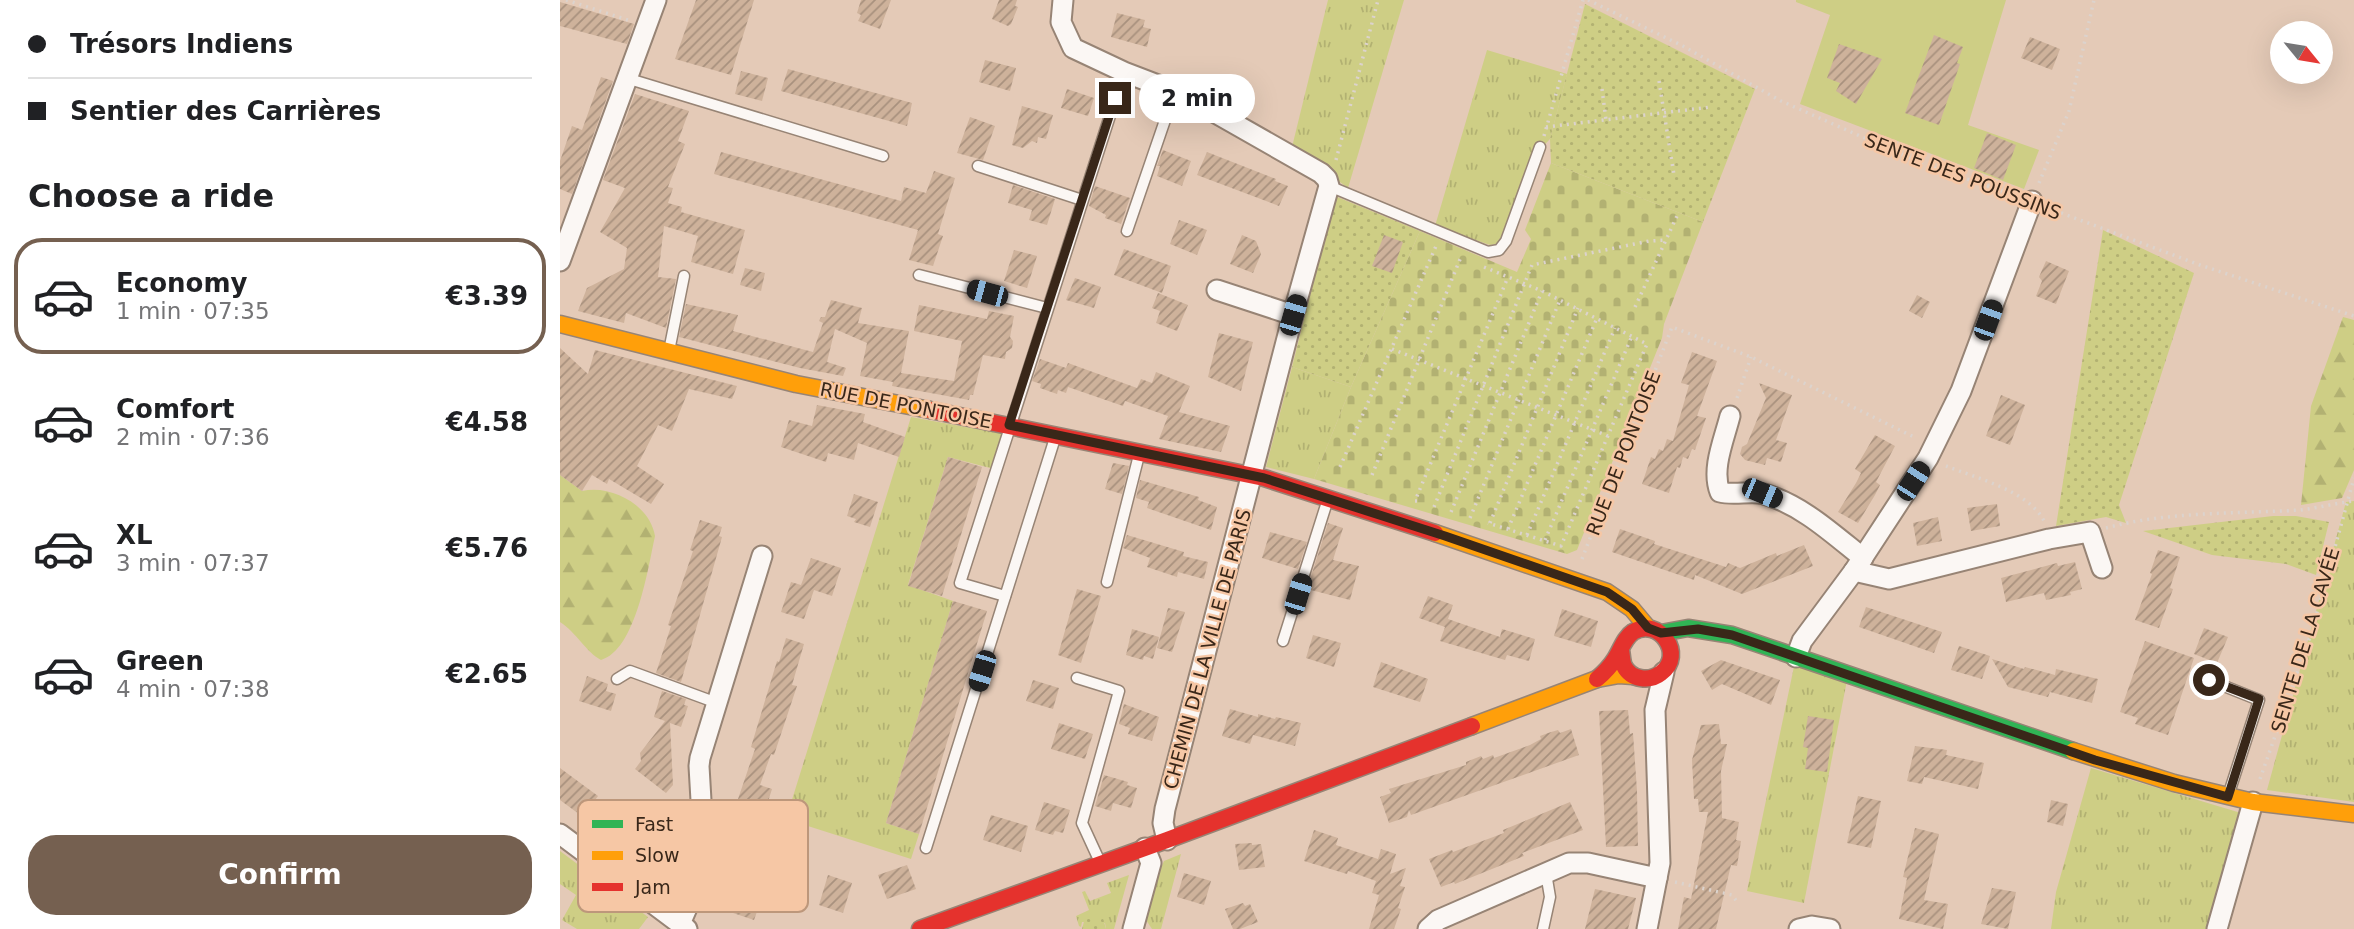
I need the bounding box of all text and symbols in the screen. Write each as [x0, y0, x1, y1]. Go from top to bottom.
north arrow [2270, 21, 2333, 84]
map controls [2270, 21, 2333, 84]
text: Trésors Indiens [70, 29, 293, 59]
callout: 2 min [1140, 74, 1255, 122]
route end [1099, 82, 1131, 114]
text: 2 min [1161, 85, 1233, 111]
text: Sentier des Carrières [70, 96, 381, 126]
street label: SENTE DES POUSSINS [1862, 128, 2064, 224]
text: Choose a ride [28, 177, 274, 215]
icon: car [32, 265, 95, 328]
text: Economy [116, 268, 247, 298]
car [964, 277, 1011, 309]
text: €3.39 [446, 281, 528, 311]
car [1278, 292, 1309, 338]
car [1971, 297, 2006, 343]
text: 1 min · 07:35 [116, 298, 270, 324]
street label: RUE DE PONTOISE [1581, 368, 1665, 538]
street label: RUE DE PONTOISE [818, 378, 994, 432]
icon: car [32, 391, 95, 454]
text: Comfort [116, 394, 234, 424]
text: €4.58 [446, 407, 528, 437]
text: 2 min · 07:36 [116, 424, 270, 450]
car [1893, 458, 1934, 504]
car [1739, 475, 1786, 511]
street label: CHEMIN DE LA VILLE DE PARIS [1159, 507, 1255, 791]
icon: car [32, 517, 95, 580]
text: XL [116, 520, 153, 550]
text: €5.76 [446, 533, 528, 563]
street label: SENTE DE LA CAVÉE [2266, 545, 2344, 735]
text: 3 min · 07:37 [116, 550, 270, 576]
car [1282, 571, 1315, 617]
icon: car [32, 643, 95, 706]
text: Green [116, 646, 204, 676]
car [966, 648, 999, 694]
text: €2.65 [446, 659, 528, 689]
route start [2193, 664, 2225, 696]
text: 4 min · 07:38 [116, 676, 270, 702]
legend [578, 800, 808, 912]
text: Fast [635, 813, 673, 835]
button: Confirm [28, 835, 532, 915]
text: Slow [635, 844, 680, 866]
text: Jam [634, 876, 671, 898]

